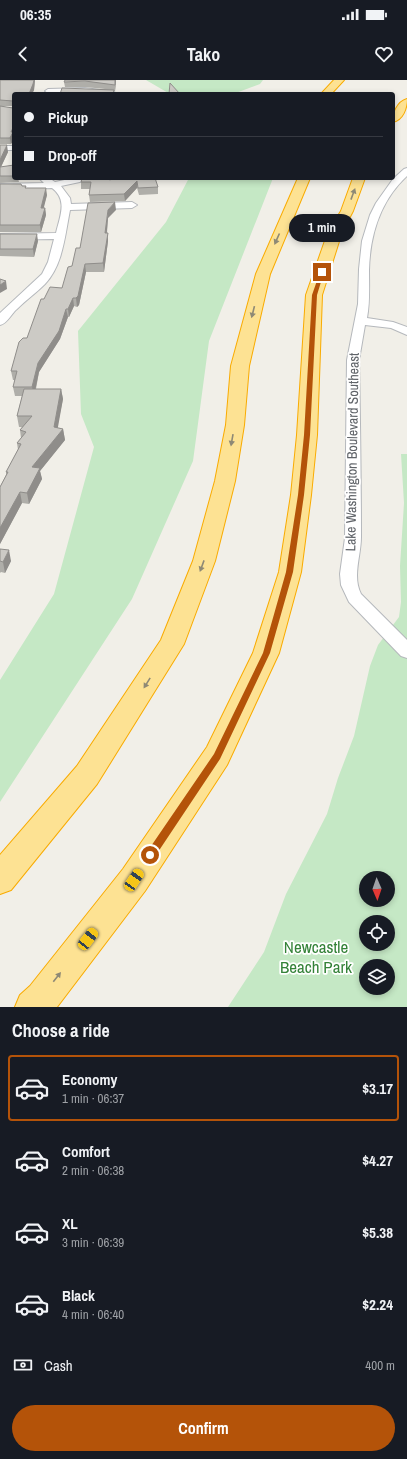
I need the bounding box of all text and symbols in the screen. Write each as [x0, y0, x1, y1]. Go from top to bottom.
text: 06:35 [20, 4, 51, 25]
text: Tako [187, 42, 220, 67]
icon: back [12, 43, 34, 65]
icon: heart [373, 43, 395, 65]
text: Pickup [48, 107, 88, 128]
text: Drop-off [48, 145, 97, 166]
one-way arrow [350, 188, 356, 200]
callout: 1 min [289, 214, 355, 242]
text: 1 min [308, 219, 336, 236]
one-way arrow [274, 234, 280, 246]
route end [313, 263, 331, 281]
one-way arrow [250, 306, 256, 318]
street label: Lake Washington Boulevard Southeast [341, 353, 363, 551]
one-way arrow [229, 434, 235, 446]
one-way arrow [198, 560, 204, 572]
one-way arrow [143, 678, 151, 688]
route start [141, 846, 159, 864]
car [122, 867, 146, 893]
north arrow [359, 871, 395, 907]
map controls [359, 871, 395, 995]
button: locate [359, 915, 395, 951]
car [76, 926, 100, 952]
park label: Newcastle Beach Park [280, 935, 352, 978]
button: layers [359, 959, 395, 995]
one-way arrow [53, 972, 62, 983]
text: Choose a ride [12, 1018, 110, 1043]
text: Economy [62, 1069, 117, 1090]
icon: car [14, 1070, 50, 1106]
text: $3.17 [362, 1078, 393, 1099]
text: 1 min · 06:37 [62, 1090, 124, 1107]
text: Comfort [62, 1141, 110, 1162]
icon: car [14, 1142, 50, 1178]
text: $4.27 [362, 1150, 393, 1171]
text: 2 min · 06:38 [62, 1162, 124, 1179]
text: XL [62, 1213, 78, 1234]
icon: car [14, 1214, 50, 1250]
text: $5.38 [362, 1222, 393, 1243]
text: 3 min · 06:39 [62, 1234, 124, 1251]
text: Black [62, 1285, 95, 1306]
icon: car [14, 1286, 50, 1322]
text: $2.24 [362, 1294, 393, 1315]
text: 4 min · 06:40 [62, 1306, 124, 1323]
icon: cash [12, 1354, 34, 1376]
text: Cash [44, 1355, 73, 1376]
text: 400 m [365, 1357, 395, 1374]
button: Confirm [12, 1405, 395, 1451]

